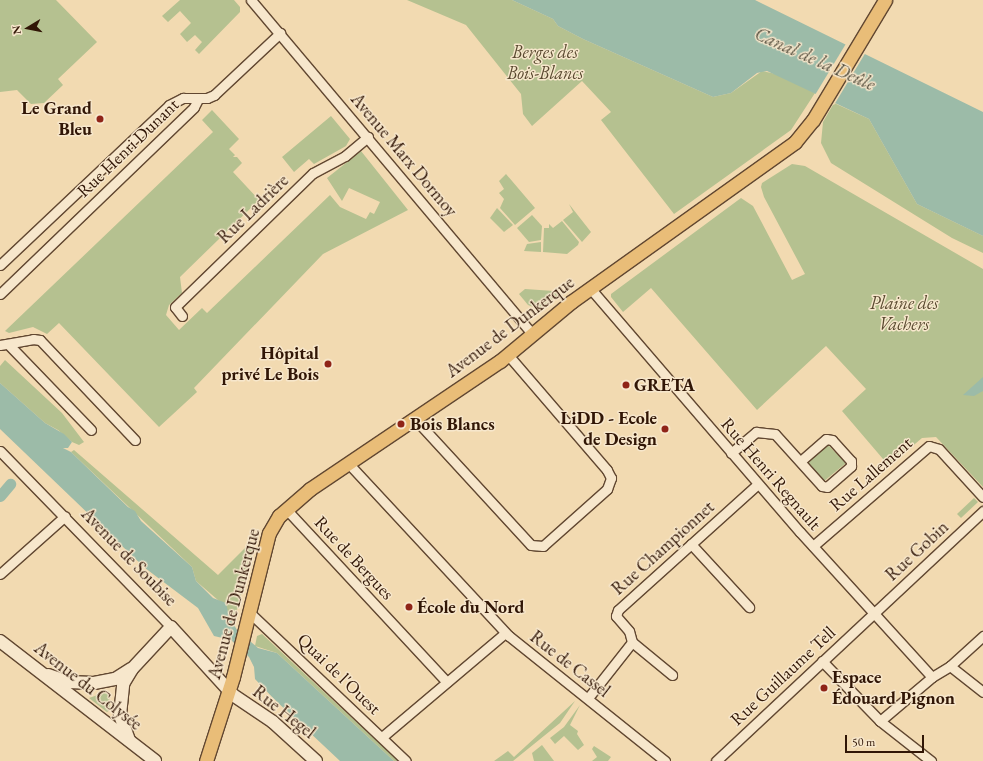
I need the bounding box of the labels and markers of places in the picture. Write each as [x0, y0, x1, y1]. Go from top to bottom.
place label: Le Grand Bleu [21, 98, 92, 140]
marker: Le Grand Bleu [95, 114, 105, 124]
place label: Hôpital privé Le Bois [221, 343, 319, 386]
marker: Hôpital privé Le Bois [322, 358, 334, 370]
place label: GRETA [634, 374, 695, 396]
marker: GRETA [621, 380, 631, 390]
place label: LiDD - Ecole de Design [561, 408, 657, 450]
place label: Bois Blancs [410, 413, 495, 435]
marker: Bois Blancs [395, 418, 407, 430]
marker: LiDD - Ecole de Design [660, 424, 670, 434]
place label: École du Nord [417, 596, 524, 618]
marker: École du Nord [404, 602, 414, 612]
place label: Espace Édouard Pignon [832, 667, 955, 710]
marker: Espace Édouard Pignon [819, 683, 829, 693]

